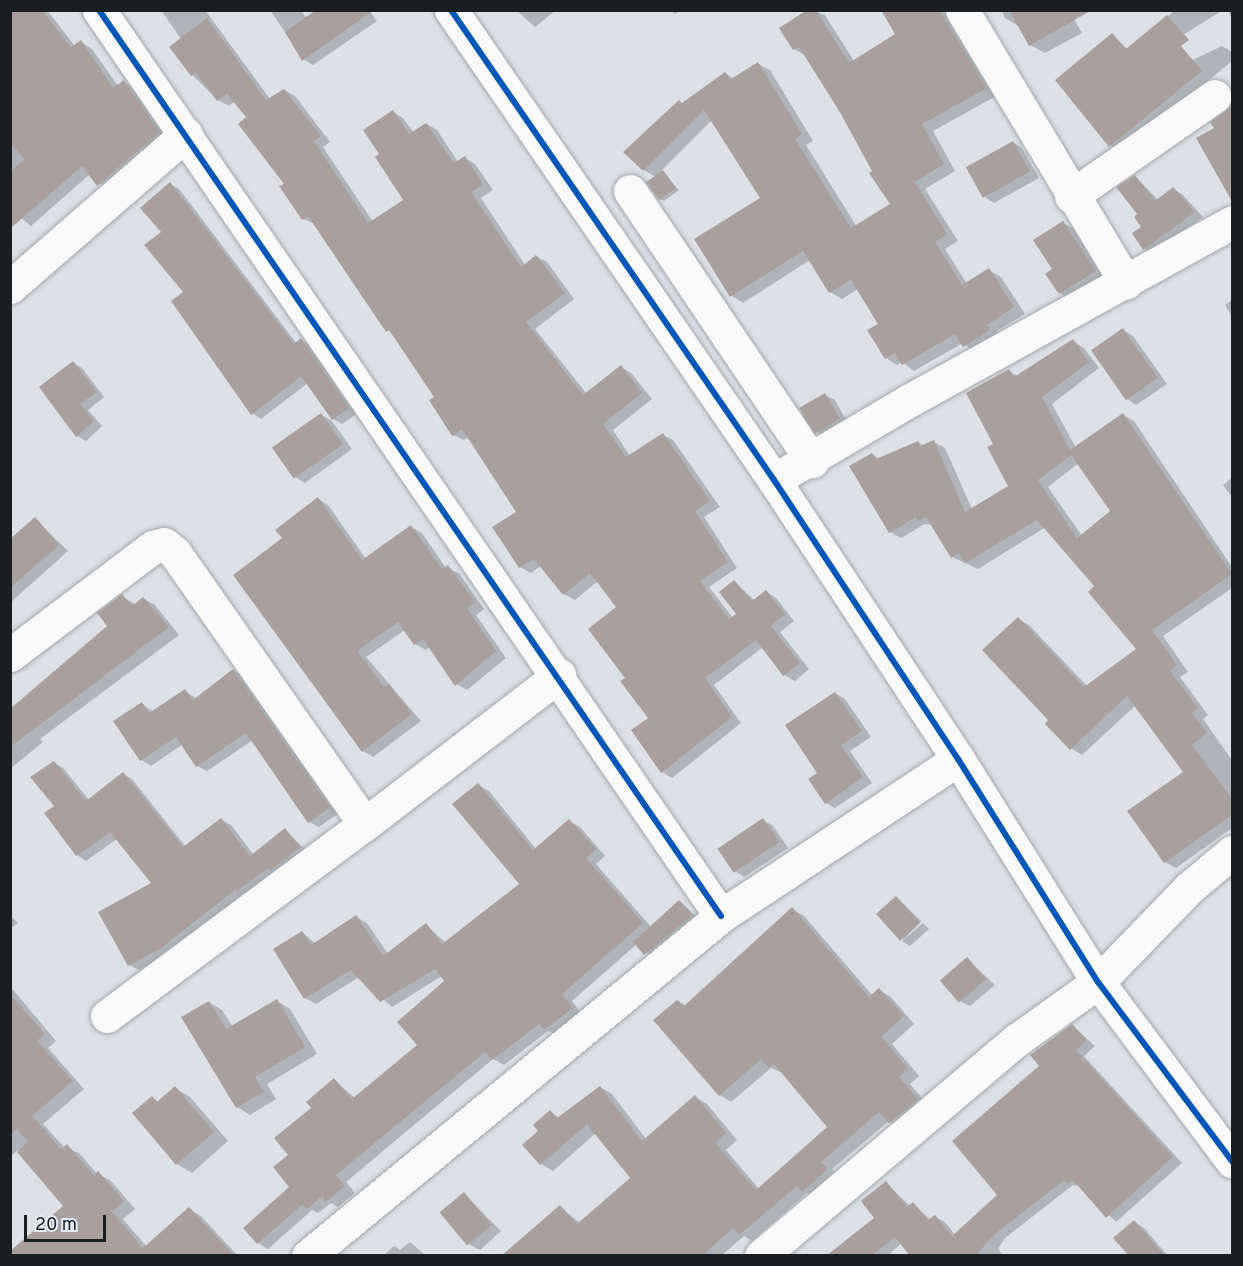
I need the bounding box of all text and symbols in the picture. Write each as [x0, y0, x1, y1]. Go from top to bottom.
scale bar [27, 1203, 110, 1241]
text: 20 m [35, 1214, 77, 1237]

